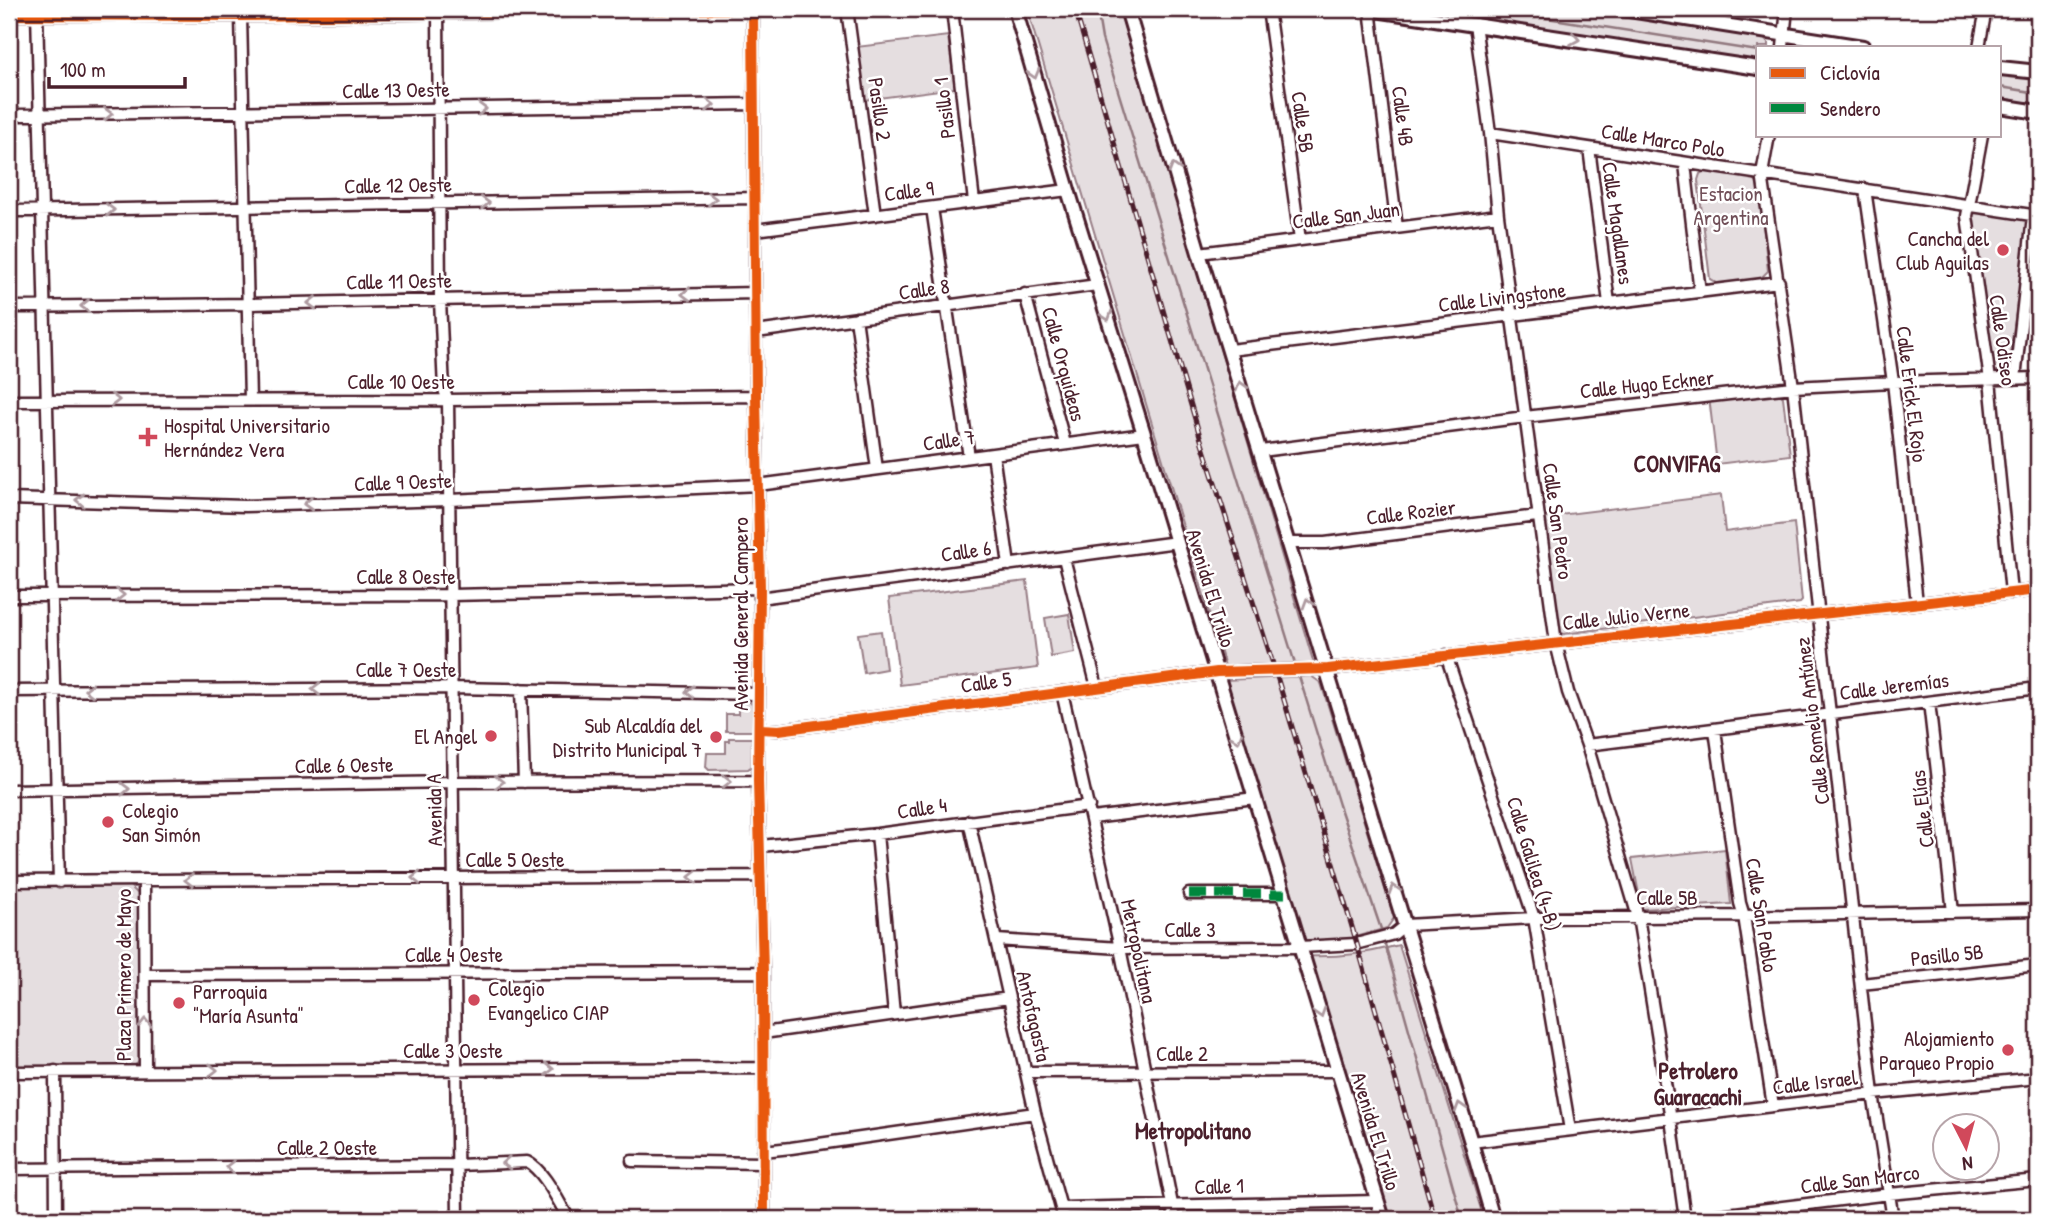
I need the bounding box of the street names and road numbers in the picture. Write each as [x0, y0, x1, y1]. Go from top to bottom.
street label: Calle 13 Oeste [342, 75, 450, 105]
street label: Pasillo 2 [861, 76, 899, 143]
street label: Pasillo 1 [926, 76, 962, 140]
street label: Calle 4B [1385, 84, 1421, 148]
street label: Calle 5B [1284, 90, 1322, 154]
street label: Calle Marco Polo [1599, 116, 1727, 164]
street label: Calle Magallanes [1595, 160, 1641, 286]
street label: Calle 12 Oeste [344, 170, 452, 200]
street label: Calle 9 [883, 174, 936, 208]
street label: Calle San Juan [1291, 194, 1401, 236]
street label: Calle 11 Oeste [346, 266, 452, 296]
street label: Calle 8 [897, 271, 951, 307]
street label: Calle Livingstone [1437, 275, 1567, 319]
street label: Calle Odiseo [1982, 293, 2024, 387]
street label: Calle Orquideas [1035, 304, 1093, 424]
street label: Calle Erick El Rojo [1889, 324, 1935, 464]
street label: Calle Hugo Eckner [1578, 363, 1716, 405]
street label: Calle 10 Oeste [347, 367, 455, 396]
street label: Calle 7 [921, 422, 977, 458]
street label: Calle San Pedro [1535, 461, 1581, 581]
street label: Calle 9 Oeste [353, 466, 453, 498]
street label: Calle Rozier [1365, 492, 1457, 532]
street label: Avenida General Campero [726, 517, 755, 711]
street label: Avenida El Trillo [1179, 525, 1243, 651]
street label: Calle 6 [939, 533, 993, 569]
street label: Calle 8 Oeste [356, 562, 456, 591]
street label: Calle Julio Verne [1561, 595, 1691, 637]
street label: Calle Romelio Antúnez [1787, 636, 1837, 806]
street label: Calle 7 Oeste [356, 655, 456, 684]
street label: Calle 5 [959, 664, 1013, 700]
street label: Calle Jeremías [1838, 665, 1950, 707]
street label: Calle 6 Oeste [294, 750, 394, 780]
street label: Calle Elías [1903, 769, 1941, 849]
street label: Avenida A [419, 773, 449, 847]
street label: Calle 4 [895, 790, 949, 826]
street label: Calle Galilea (4-B) [1500, 793, 1568, 935]
street label: Calle 5 Oeste [465, 845, 565, 874]
street label: Calle San Pablo [1739, 856, 1785, 974]
street label: Calle 5B [1636, 883, 1698, 912]
street label: Plaza Primero de Mayo [109, 889, 138, 1061]
street label: Metropolitana [1114, 896, 1164, 1006]
street label: Calle 3 [1164, 915, 1216, 944]
street label: Pasillo 5B [1909, 937, 1985, 973]
street label: Calle 4 Oeste [405, 940, 503, 969]
street label: Antofagasta [1009, 968, 1059, 1064]
street label: Calle 3 Oeste [403, 1036, 503, 1065]
street label: Calle 2 [1156, 1039, 1208, 1068]
street label: Calle Israel [1771, 1062, 1859, 1102]
street label: Avenida El Trillo [1344, 1068, 1408, 1194]
street label: Calle 2 Oeste [277, 1133, 377, 1162]
street label: Calle San Marco [1799, 1157, 1921, 1201]
street label: Calle 1 [1194, 1171, 1244, 1201]

